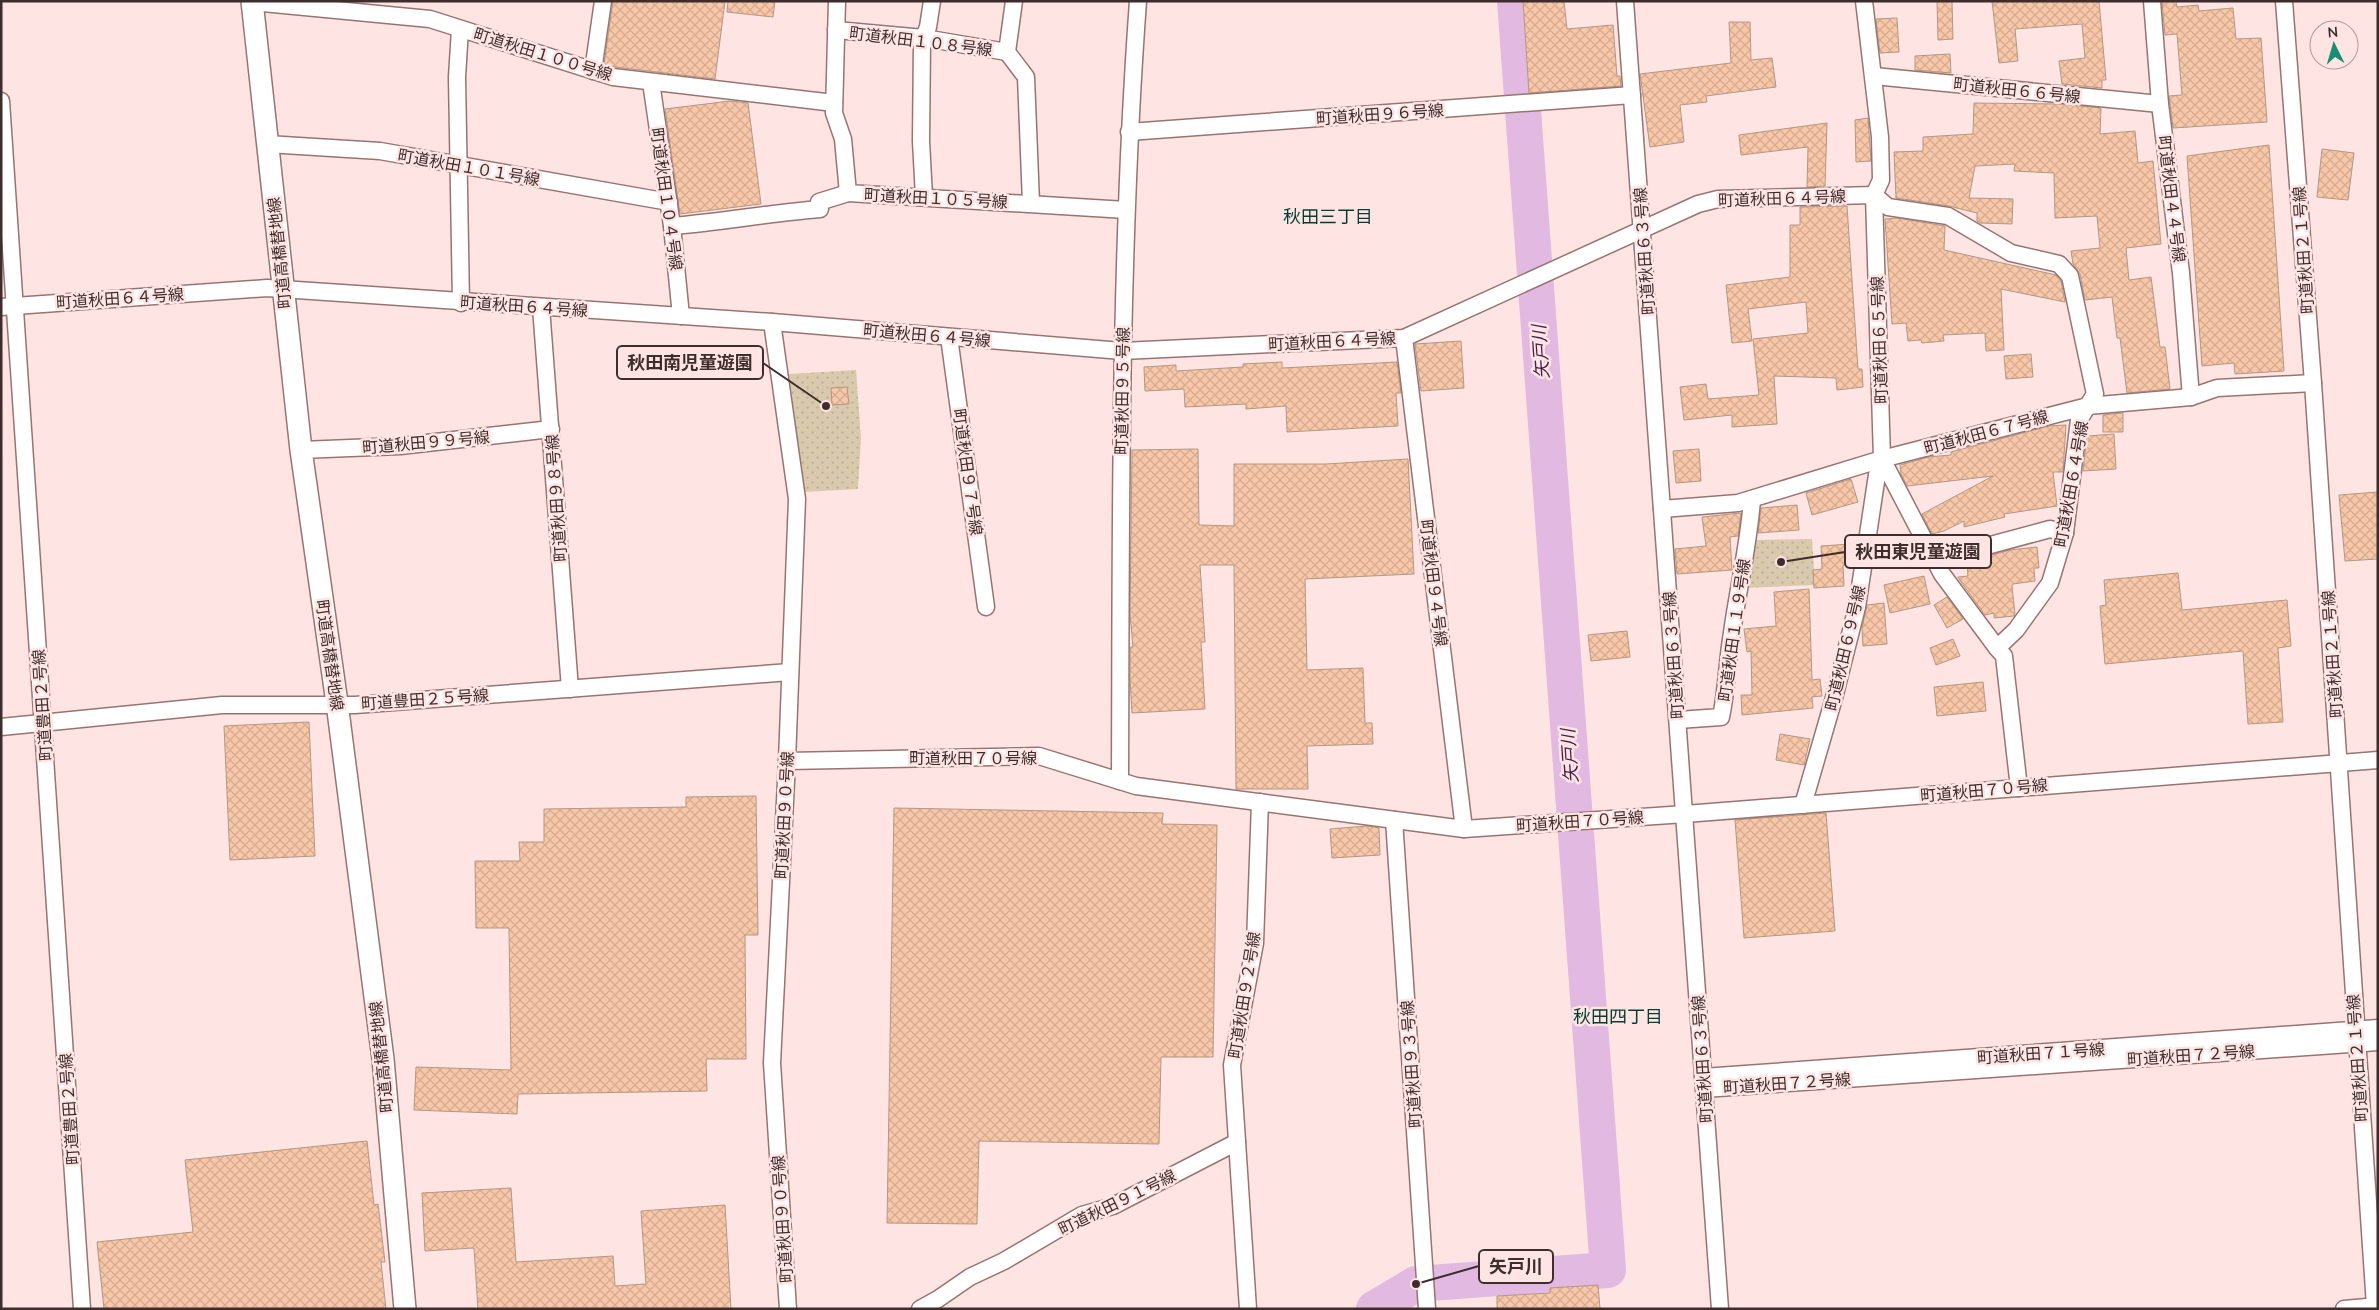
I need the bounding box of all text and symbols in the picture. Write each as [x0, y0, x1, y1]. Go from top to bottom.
north arrow [2309, 20, 2359, 70]
street label: 町道秋田１０８号線 [848, 22, 994, 62]
street label: 町道秋田１００号線 [471, 23, 615, 87]
text: N [2327, 23, 2339, 42]
street label: 町道秋田６６号線 [1952, 73, 2082, 109]
street label: 町道秋田９６号線 [1315, 100, 1445, 130]
street label: 町道秋田１０４号線 [645, 126, 687, 272]
street label: 町道秋田４４号線 [2152, 134, 2190, 264]
street label: 町道秋田１０１号線 [396, 145, 542, 191]
street label: 町道秋田１０５号線 [863, 184, 1008, 214]
street label: 町道秋田２１号線 [2289, 185, 2319, 315]
street label: 町道秋田６３号線 [1630, 186, 1660, 316]
street label: 町道秋田６４号線 [1718, 186, 1846, 212]
street label: 町道高橋替地線 [263, 196, 297, 310]
district label: 秋田三丁目 [1283, 205, 1373, 229]
street label: 町道秋田６５号線 [1867, 276, 1893, 404]
street label: 町道秋田６４号線 [55, 284, 185, 314]
street label: 町道秋田６４号線 [459, 292, 589, 322]
street label: 町道秋田６４号線 [862, 319, 992, 353]
water label: 矢戸川 [1527, 322, 1555, 380]
street label: 町道秋田９５号線 [1111, 327, 1135, 455]
street label: 町道秋田６４号線 [1268, 328, 1397, 356]
callout: 秋田南児童遊園 [617, 346, 763, 379]
text: 秋田南児童遊園 [627, 351, 753, 375]
street label: 町道秋田６７号線 [1922, 406, 2051, 460]
street label: 町道秋田９７号線 [947, 407, 987, 537]
street label: 町道秋田６４号線 [2050, 419, 2094, 549]
street label: 町道秋田９９号線 [361, 426, 491, 460]
street label: 町道秋田９８号線 [542, 433, 572, 563]
street label: 町道秋田９４号線 [1414, 518, 1452, 648]
callout: 秋田東児童遊園 [1845, 535, 1991, 568]
text: 秋田東児童遊園 [1855, 540, 1981, 564]
street label: 町道秋田１１９号線 [1714, 557, 1756, 703]
street label: 町道秋田６９号線 [1821, 583, 1871, 713]
street label: 町道秋田２１号線 [2318, 589, 2348, 719]
street label: 町道秋田６３号線 [1659, 590, 1689, 720]
street label: 町道高橋替地線 [310, 598, 348, 712]
street label: 町道豊田２号線 [28, 648, 58, 762]
street label: 町道豊田２５号線 [360, 685, 490, 715]
water label: 矢戸川 [1556, 726, 1584, 784]
street label: 町道秋田７０号線 [909, 748, 1037, 770]
street label: 町道秋田９０号線 [771, 751, 799, 880]
street label: 町道秋田７０号線 [1919, 774, 2049, 808]
street label: 町道秋田７０号線 [1515, 807, 1645, 837]
street label: 町道秋田９２号線 [1224, 930, 1266, 1060]
street label: 町道秋田２１号線 [2343, 993, 2373, 1123]
street label: 町道秋田６３号線 [1688, 994, 1718, 1124]
street label: 町道秋田９３号線 [1397, 999, 1427, 1129]
street label: 町道高橋替地線 [365, 1000, 399, 1114]
district label: 秋田四丁目 [1573, 1005, 1663, 1029]
street label: 町道秋田７１号線 [1976, 1039, 2106, 1069]
street label: 町道秋田７２号線 [2126, 1041, 2256, 1071]
street label: 町道豊田２号線 [55, 1052, 85, 1166]
street label: 町道秋田７２号線 [1722, 1069, 1852, 1099]
street label: 町道秋田９０号線 [768, 1154, 798, 1284]
street label: 町道秋田９１号線 [1055, 1165, 1180, 1241]
callout: 矢戸川 [1479, 1250, 1553, 1283]
text: 矢戸川 [1489, 1255, 1543, 1279]

